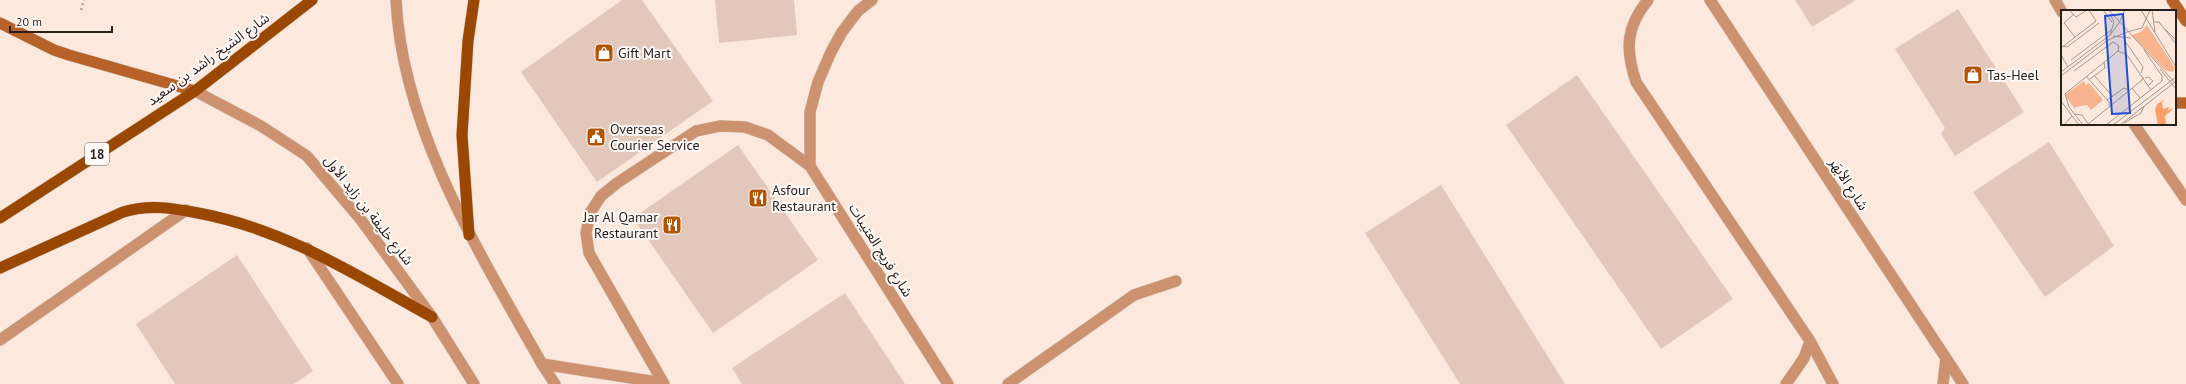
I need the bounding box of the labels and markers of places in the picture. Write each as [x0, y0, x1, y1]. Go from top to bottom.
shop icon: Gift Mart [593, 42, 615, 64]
place label: Gift Mart [618, 44, 671, 62]
shop icon: Tas-Heel [1962, 64, 1984, 86]
place label: Tas-Heel [1987, 66, 2039, 84]
place label: Overseas Courier Service [610, 120, 700, 154]
public building icon: Overseas Courier Service [585, 126, 607, 148]
place label: Asfour Restaurant [772, 181, 836, 215]
restaurant icon: Asfour Restaurant [747, 187, 769, 209]
place label: Jar Al Qamar Restaurant [582, 208, 658, 242]
restaurant icon: Jar Al Qamar Restaurant [661, 214, 683, 236]

